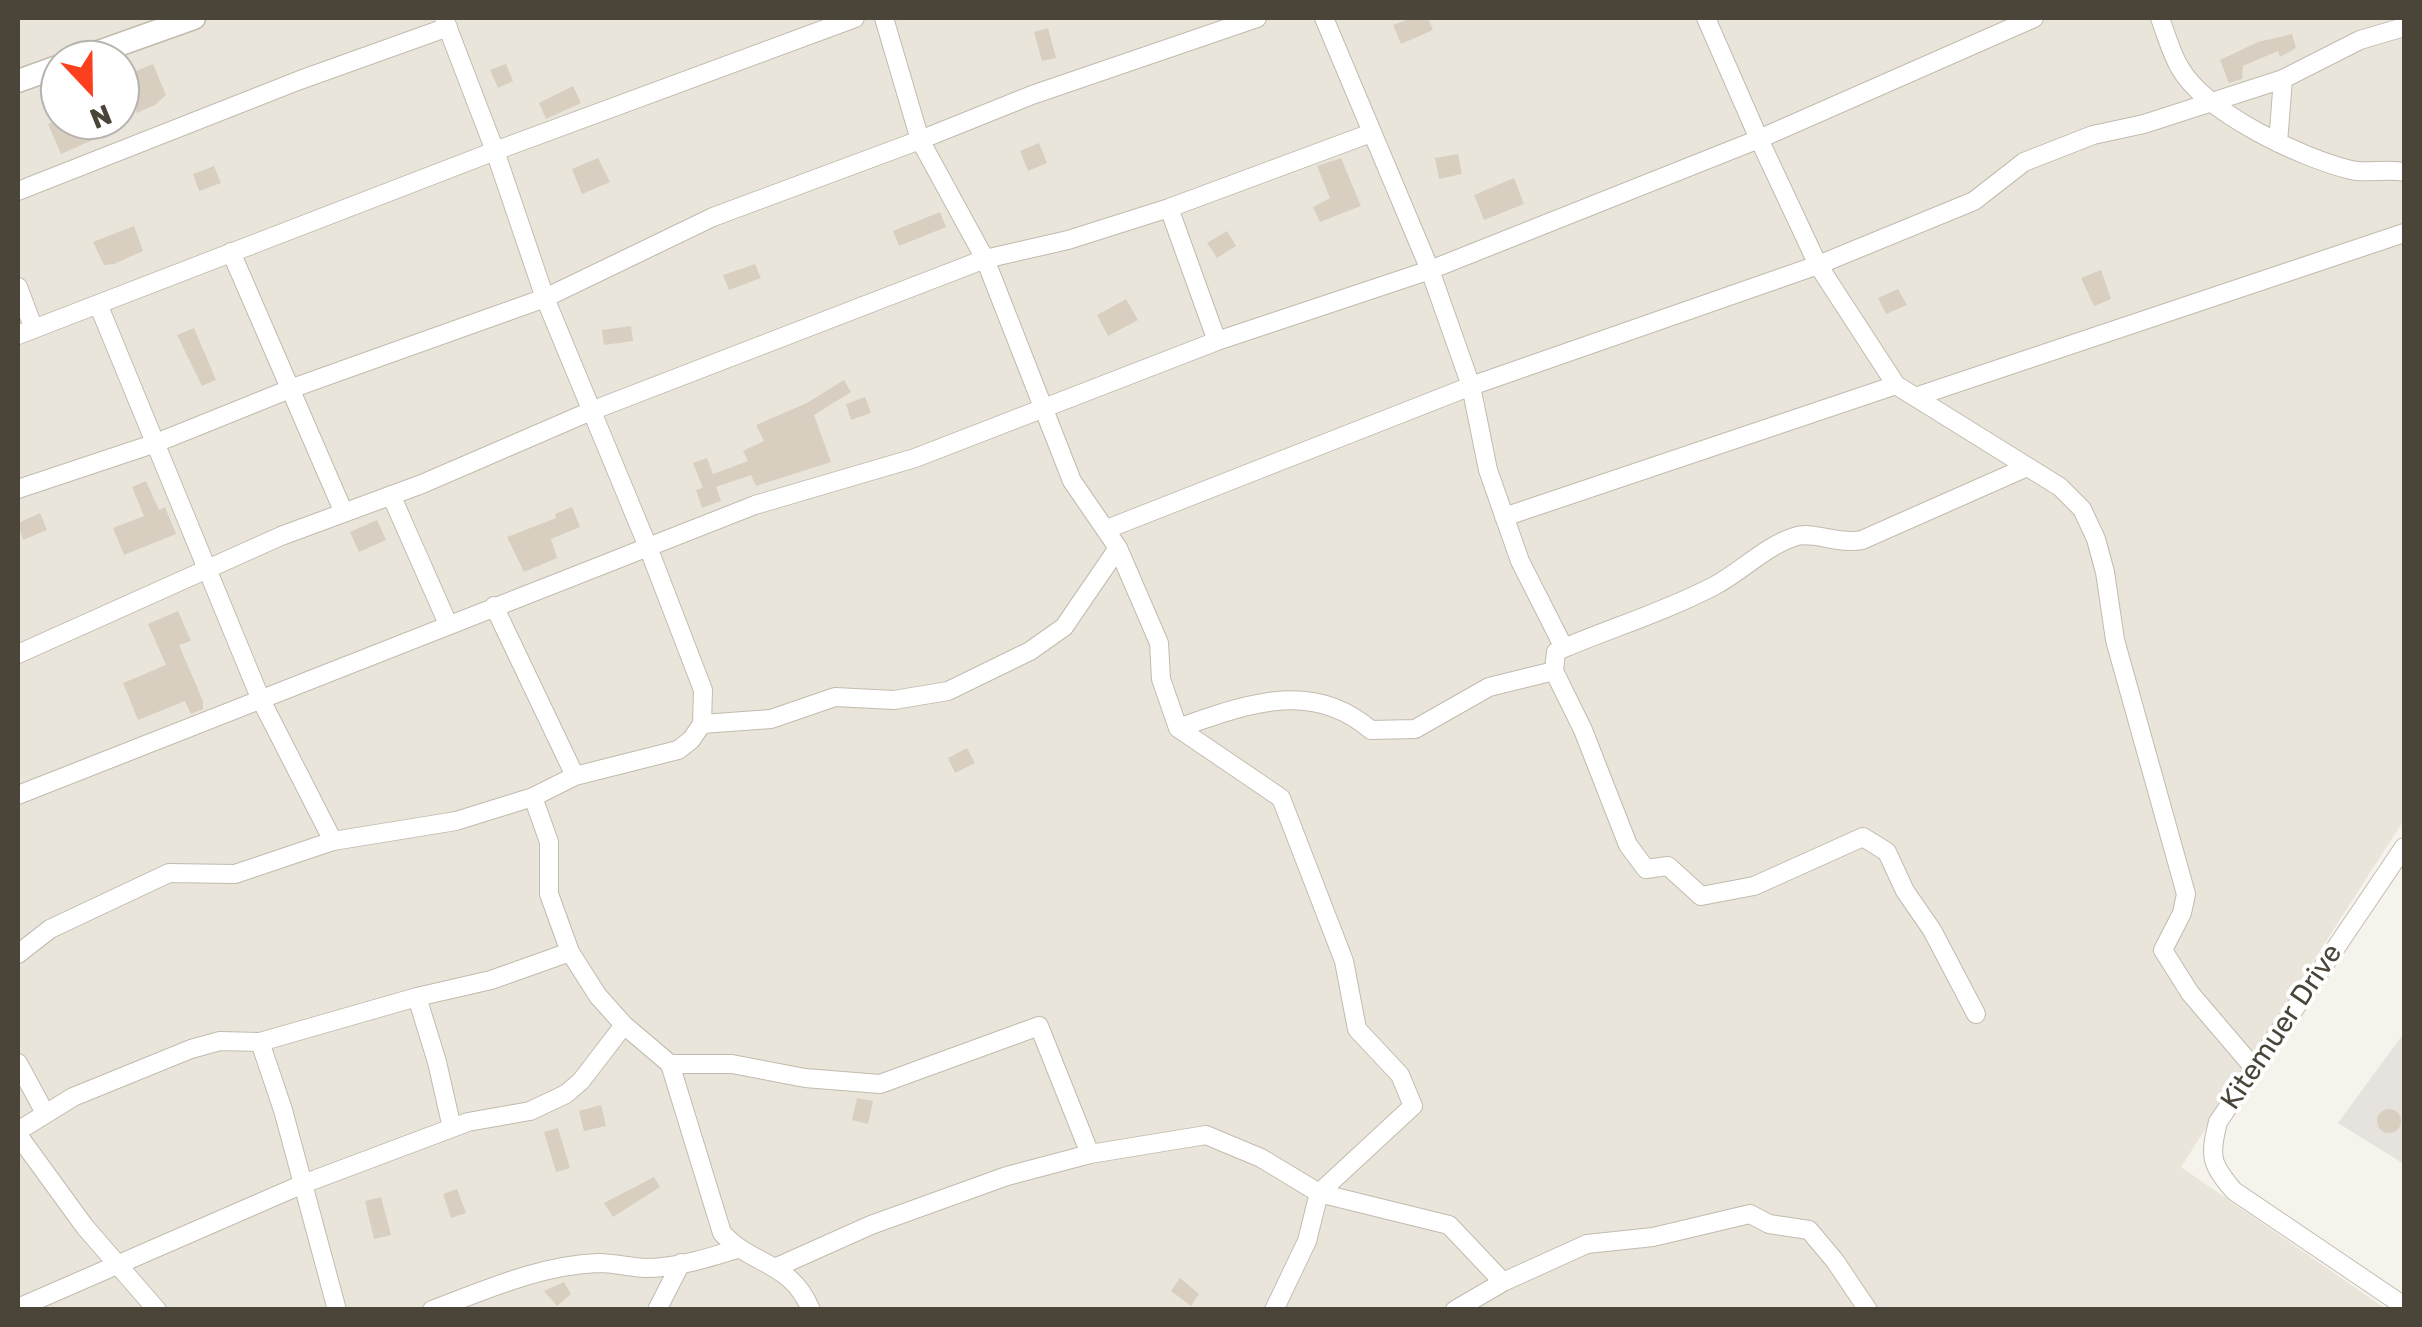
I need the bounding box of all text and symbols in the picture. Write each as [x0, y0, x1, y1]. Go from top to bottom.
north arrow [40, 40, 140, 140]
text: N [85, 97, 116, 135]
street label: Kitemuer Drive [2214, 938, 2350, 1116]

